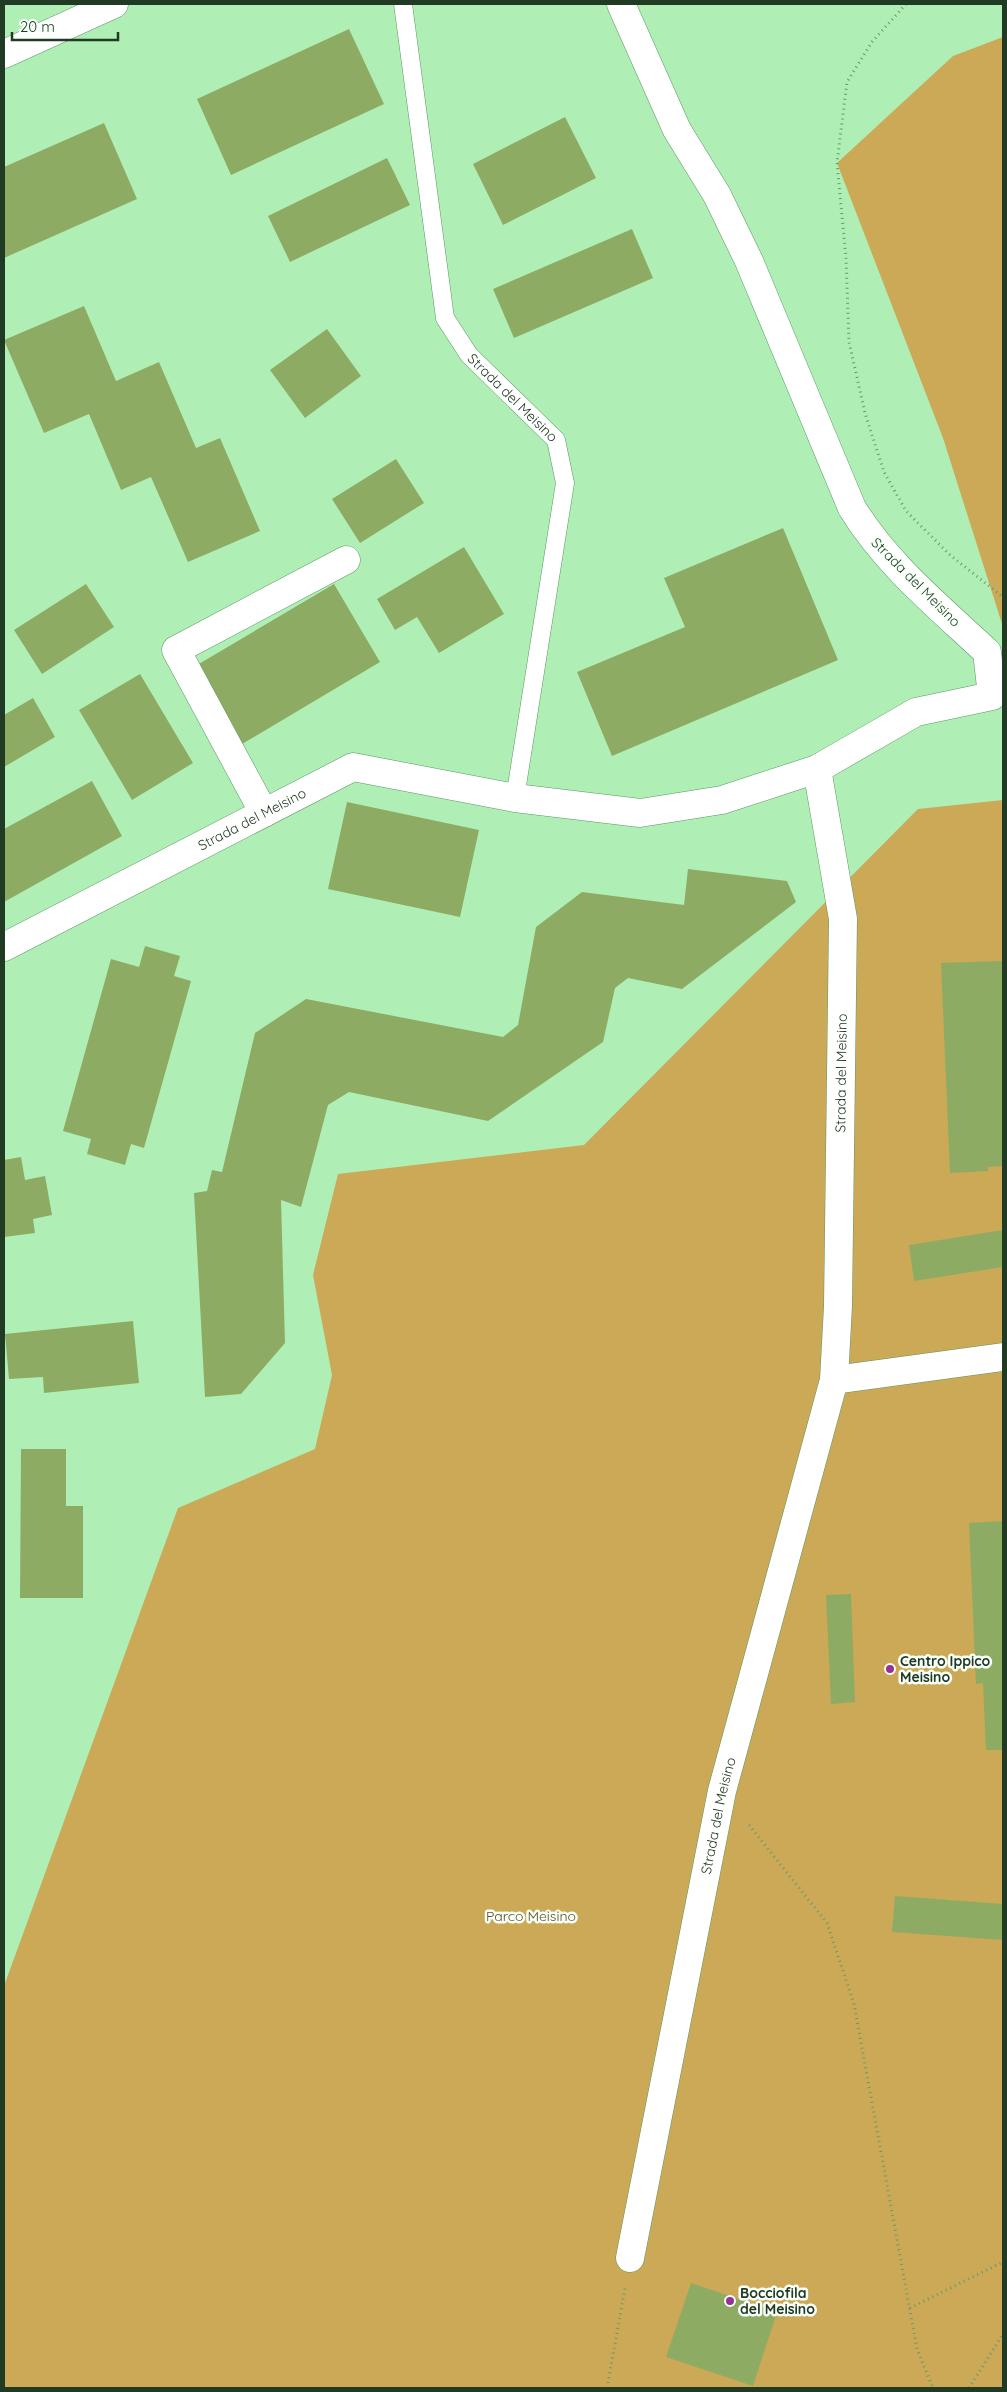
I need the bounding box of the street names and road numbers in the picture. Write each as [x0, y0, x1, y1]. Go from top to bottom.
street label: Strada del Meisino [464, 350, 562, 446]
street label: Strada del Meisino [868, 534, 964, 630]
street label: Strada del Meisino [195, 784, 309, 854]
street label: Strada del Meisino [831, 1013, 851, 1133]
street label: Strada del Meisino [697, 1755, 740, 1876]

